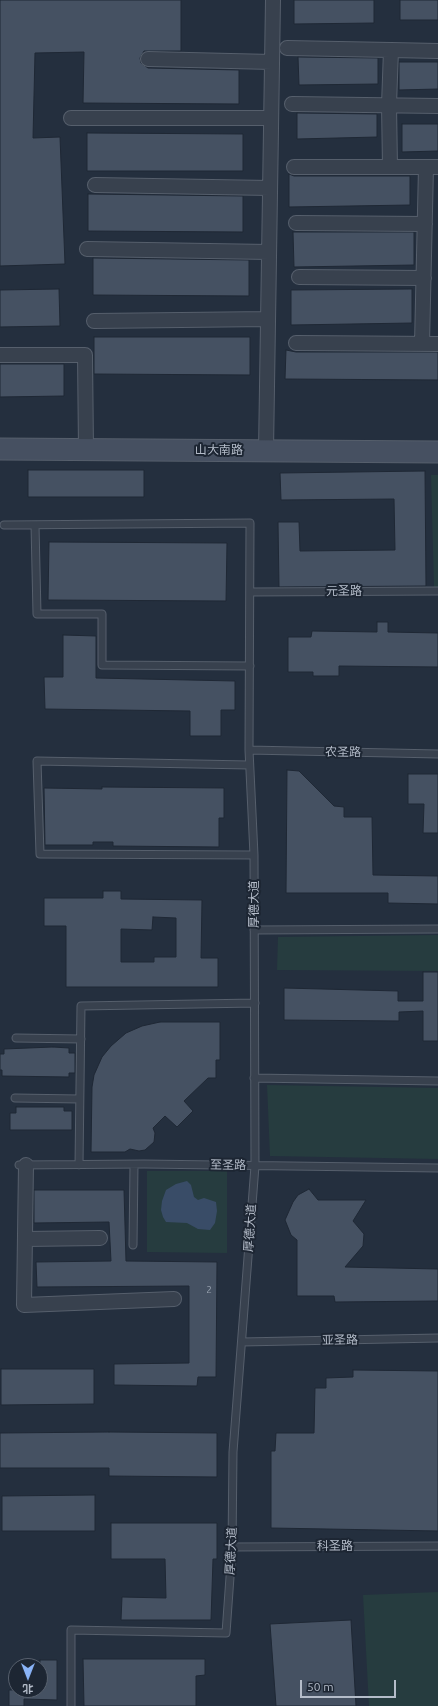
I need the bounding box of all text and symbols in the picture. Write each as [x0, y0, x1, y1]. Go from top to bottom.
street label: 山大南路 [195, 443, 243, 457]
street label: 元圣路 [326, 584, 362, 598]
street label: 农圣路 [325, 744, 361, 760]
street label: 厚德大道 [247, 880, 261, 928]
street label: 至圣路 [210, 1157, 246, 1173]
street label: 厚德大道 [241, 1204, 259, 1252]
house number: 2 [206, 1284, 212, 1296]
street label: 亚圣路 [322, 1332, 358, 1348]
street label: 厚德大道 [223, 1527, 239, 1575]
street label: 科圣路 [317, 1539, 353, 1553]
north arrow [8, 1658, 48, 1698]
scale bar [302, 1672, 398, 1698]
text: 50 m [307, 1680, 334, 1693]
text: 北 [23, 1683, 34, 1695]

